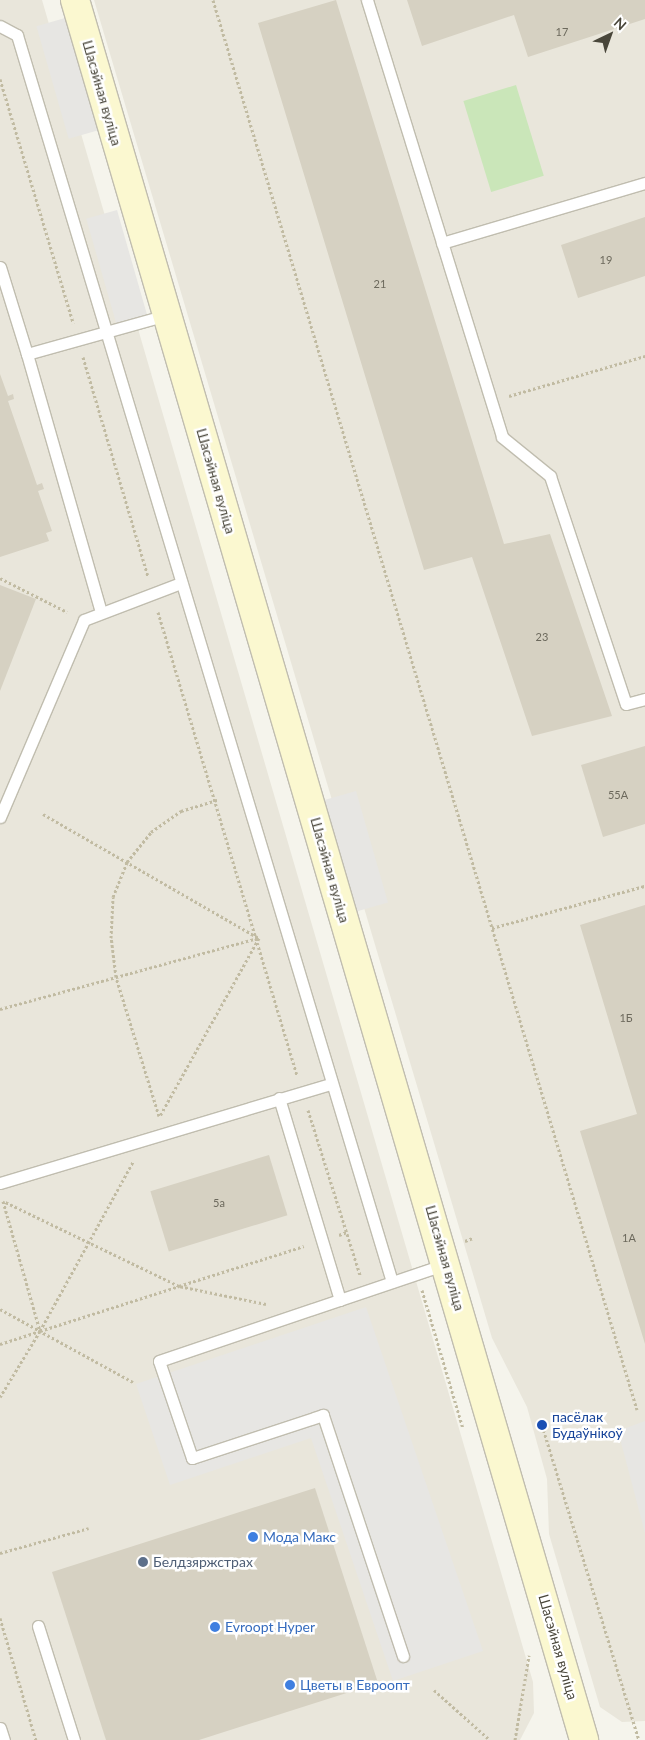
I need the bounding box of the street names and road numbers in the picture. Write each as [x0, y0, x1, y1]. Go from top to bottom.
street label: Шасэйная вуліца [79, 38, 125, 148]
street label: Шасэйная вуліца [193, 426, 239, 536]
street label: Шасэйная вуліца [307, 815, 353, 925]
street label: Шасэйная вуліца [422, 1203, 468, 1313]
street label: Шасэйная вуліца [535, 1592, 581, 1702]

